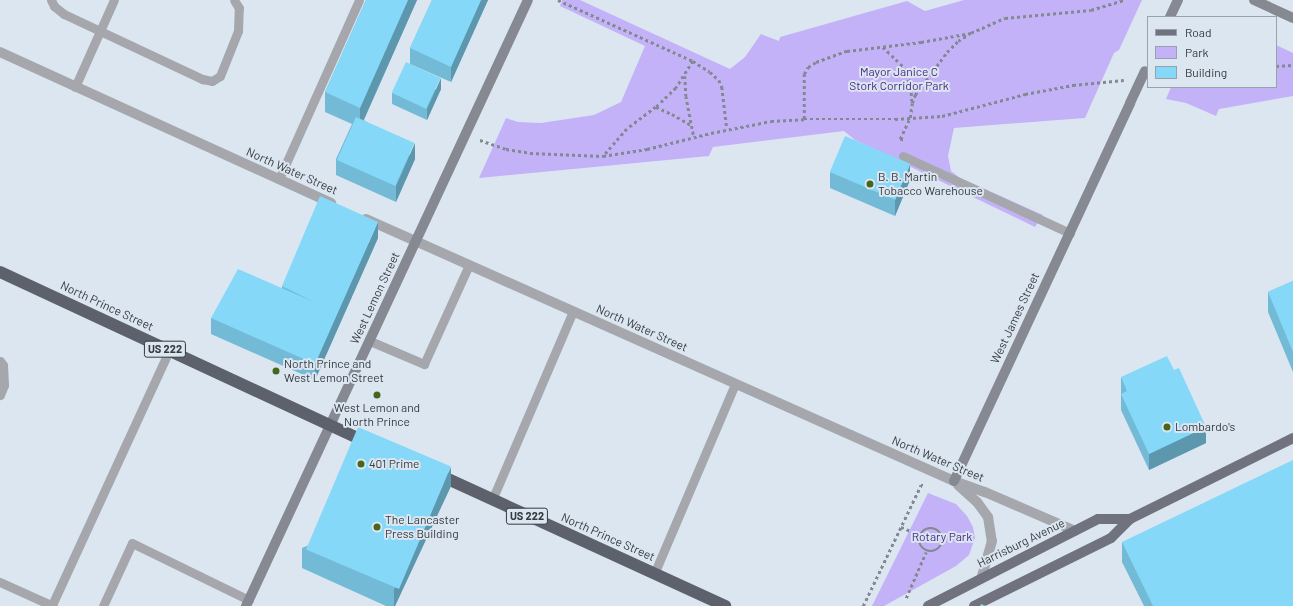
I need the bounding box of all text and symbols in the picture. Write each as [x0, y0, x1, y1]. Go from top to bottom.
legend [1147, 16, 1277, 88]
text: Road [1185, 25, 1212, 39]
text: Park [1185, 45, 1209, 59]
park label: Mayor Janice C Stork Corridor Park [849, 65, 949, 93]
text: Building [1185, 65, 1227, 79]
street label: North Water Street [244, 144, 340, 198]
place label: B. B. Martin Tobacco Warehouse [878, 170, 983, 198]
marker: B. B. Martin Tobacco Warehouse [865, 179, 875, 189]
street label: West Lemon Street [347, 250, 403, 346]
street label: West James Street [988, 270, 1042, 366]
street label: North Prince Street [58, 278, 156, 334]
street label: North Water Street [594, 301, 690, 355]
road number: US 222 [143, 340, 187, 358]
place label: North Prince and West Lemon Street [284, 357, 384, 385]
marker: North Prince and West Lemon Street [271, 366, 281, 376]
marker: West Lemon and North Prince [372, 390, 382, 400]
place label: West Lemon and North Prince [334, 401, 420, 429]
place label: Lombardo's [1175, 420, 1235, 434]
marker: Lombardo's [1162, 422, 1172, 432]
street label: North Water Street [890, 433, 986, 485]
place label: 401 Prime [369, 457, 419, 471]
marker: 401 Prime [356, 459, 366, 469]
road number: US 222 [505, 507, 549, 525]
street label: North Prince Street [559, 510, 657, 564]
place label: The Lancaster Press Building [385, 513, 459, 541]
street label: Harrisburg Avenue [975, 516, 1067, 570]
marker: The Lancaster Press Building [372, 522, 382, 532]
park label: Rotary Park [912, 530, 972, 544]

